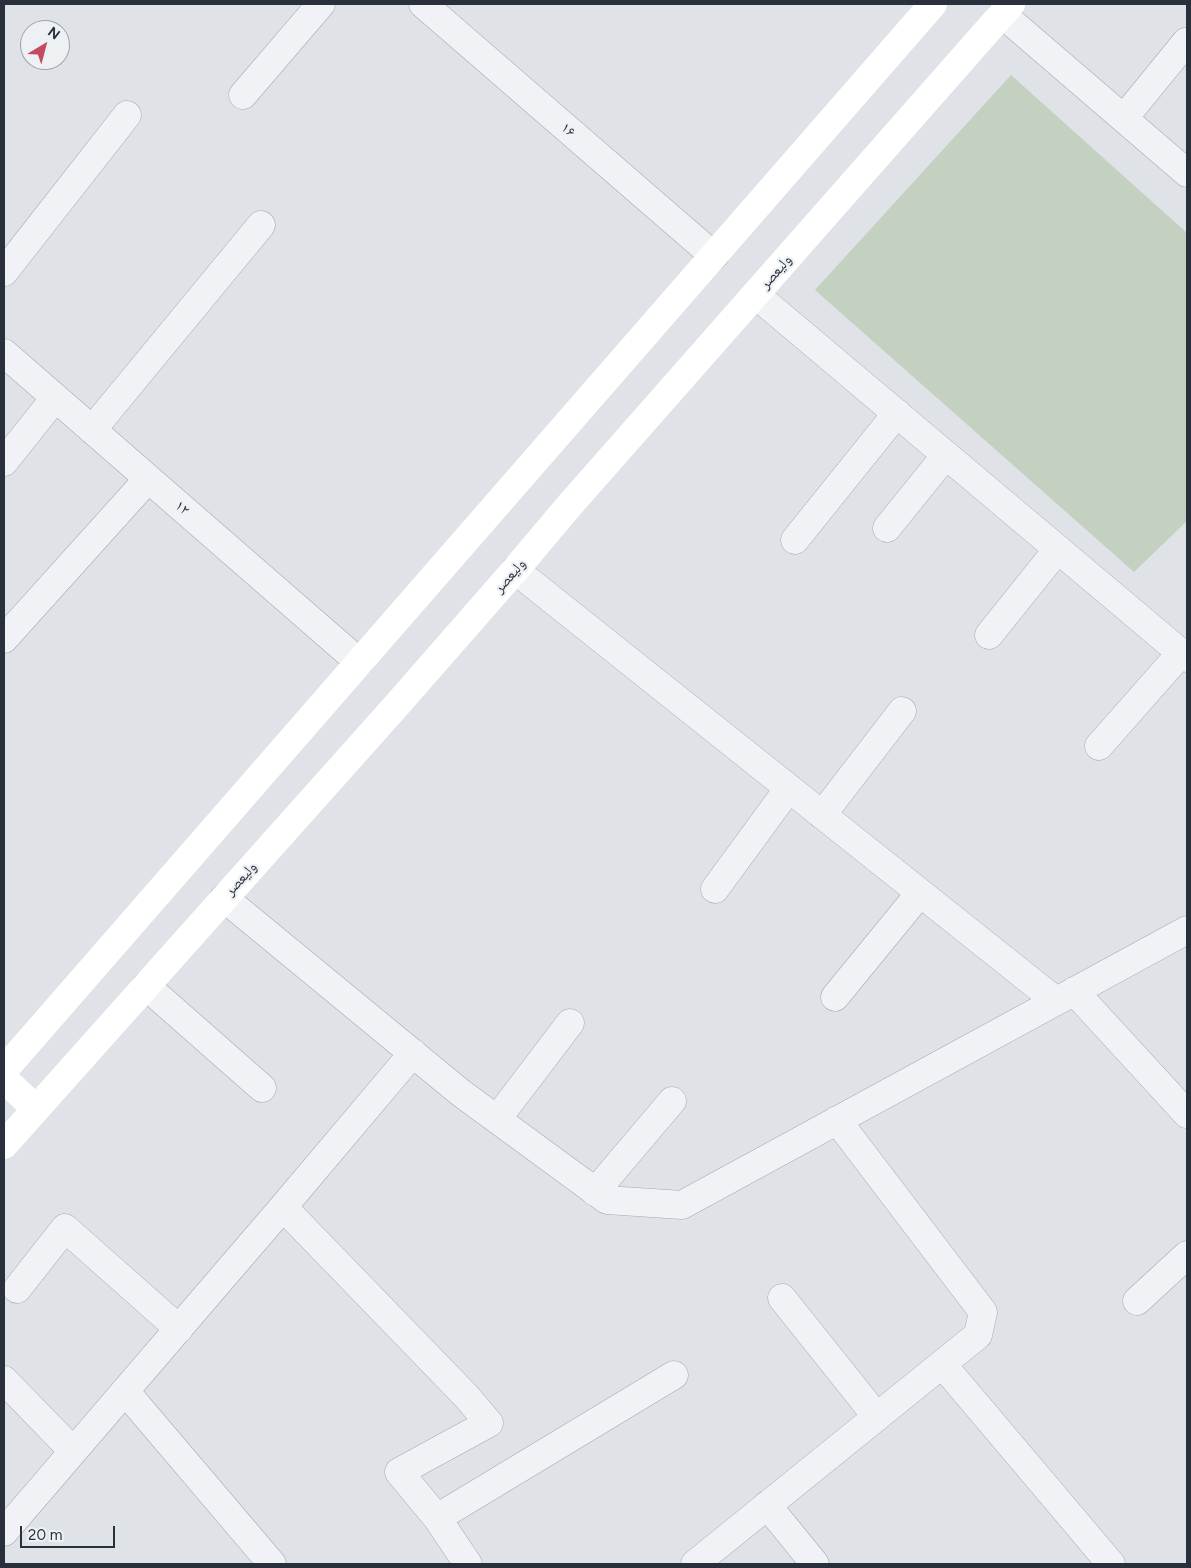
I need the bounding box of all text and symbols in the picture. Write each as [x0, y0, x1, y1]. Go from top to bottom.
north arrow [20, 20, 70, 70]
text: N [44, 23, 63, 43]
street label: ۱۶ [557, 119, 579, 141]
street label: ولیعصر [756, 251, 796, 293]
street label: ۱۲ [171, 497, 193, 519]
street label: ولیعصر [490, 555, 530, 597]
street label: ولیعصر [221, 858, 261, 900]
scale bar [22, 1516, 118, 1548]
text: 20 m [28, 1526, 62, 1544]

